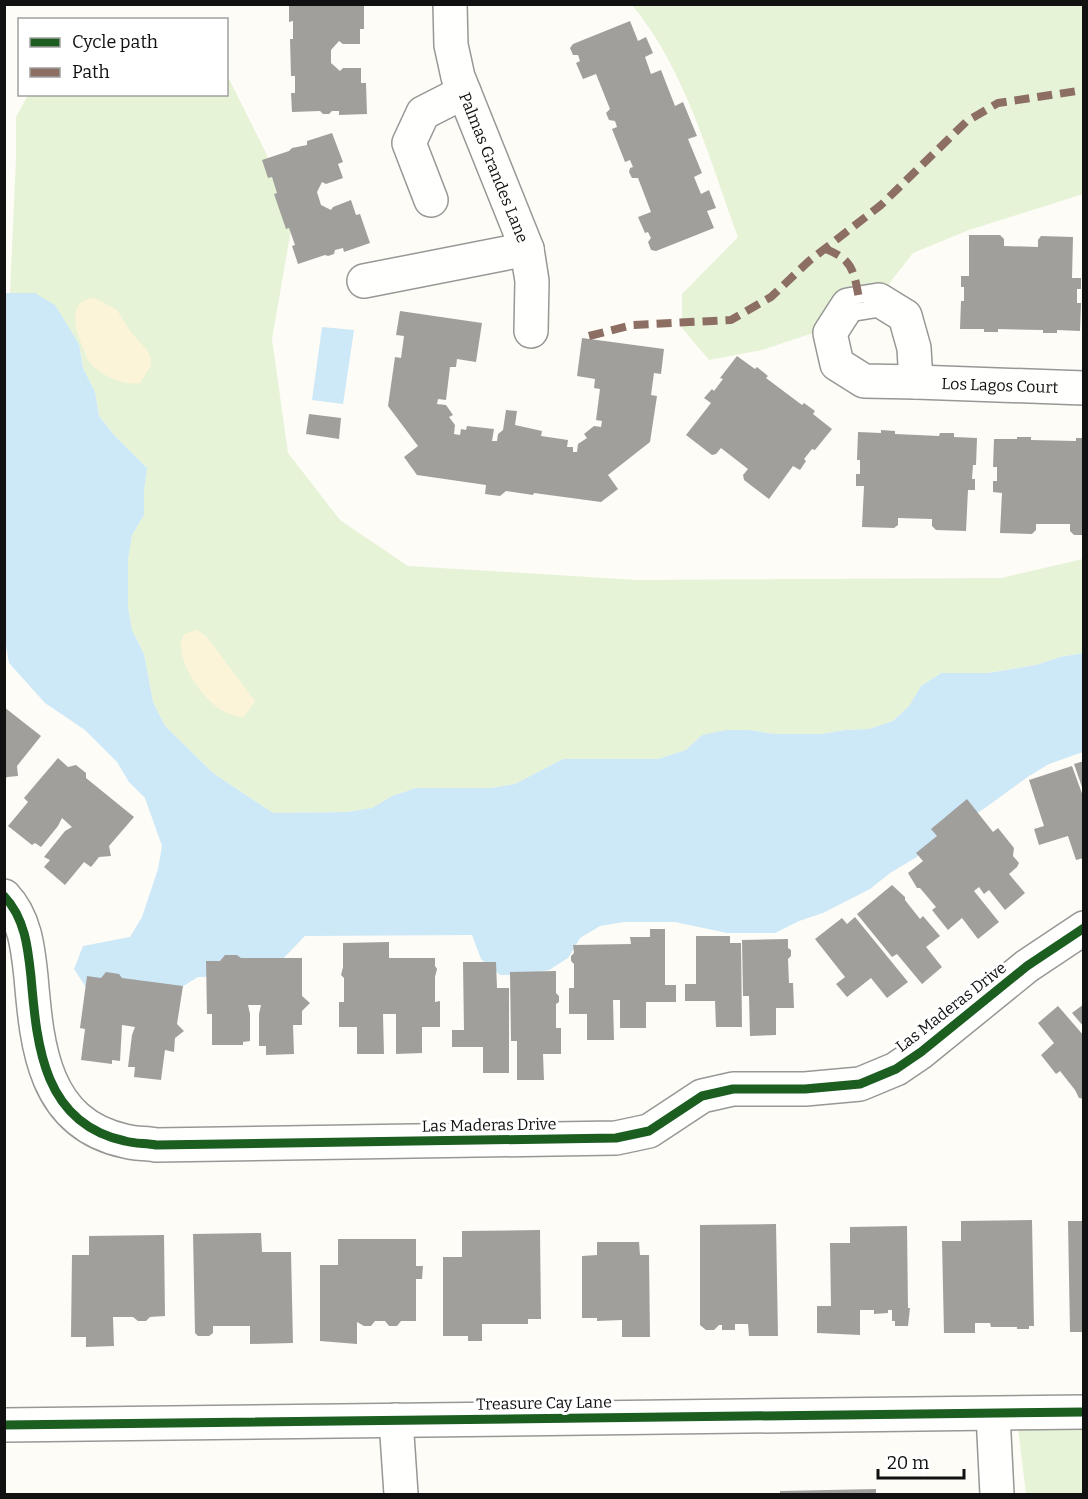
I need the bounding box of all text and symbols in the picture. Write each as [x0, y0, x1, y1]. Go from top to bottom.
legend [18, 18, 228, 96]
text: Cycle path [72, 31, 158, 53]
text: Path [72, 61, 110, 83]
street label: Palmas Grandes Lane [456, 89, 533, 245]
street label: Los Lagos Court [941, 373, 1059, 397]
street label: Las Maderas Drive [892, 958, 1010, 1056]
street label: Las Maderas Drive [421, 1114, 557, 1136]
street label: Treasure Cay Lane [476, 1392, 612, 1414]
scale bar [878, 1442, 964, 1480]
text: 20 m [887, 1452, 929, 1474]

